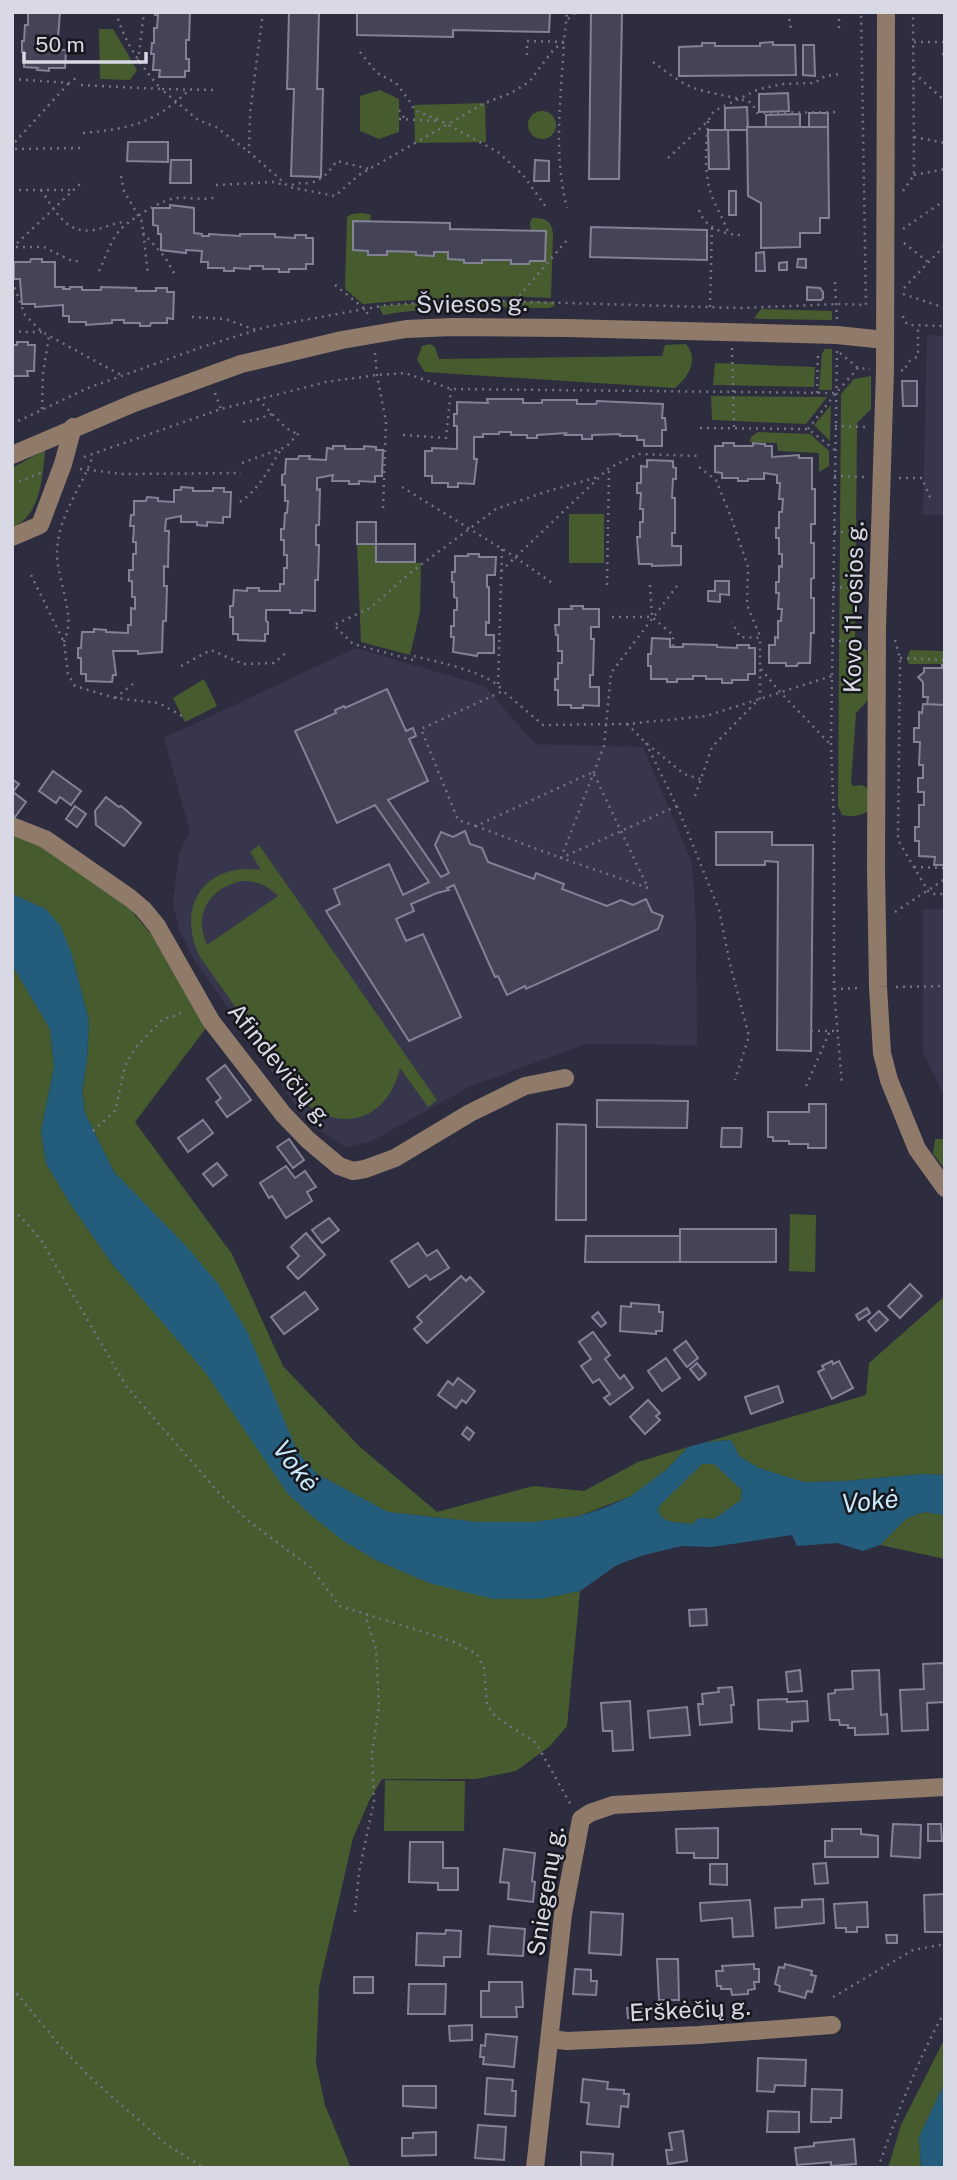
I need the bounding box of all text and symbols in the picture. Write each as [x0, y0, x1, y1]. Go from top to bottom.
scale bar [24, 21, 147, 65]
text: 50 m [35, 32, 85, 57]
street label: Šviesos g. [416, 288, 528, 318]
street label: Kovo 11-osios g. [837, 521, 869, 693]
street label: Afindevičių g. [223, 997, 339, 1131]
water label: Vokė [267, 1434, 326, 1498]
water label: Vokė [840, 1482, 900, 1519]
street label: Sniegenų g. [521, 1824, 569, 1958]
street label: Erškėčių g. [628, 1992, 751, 2026]

